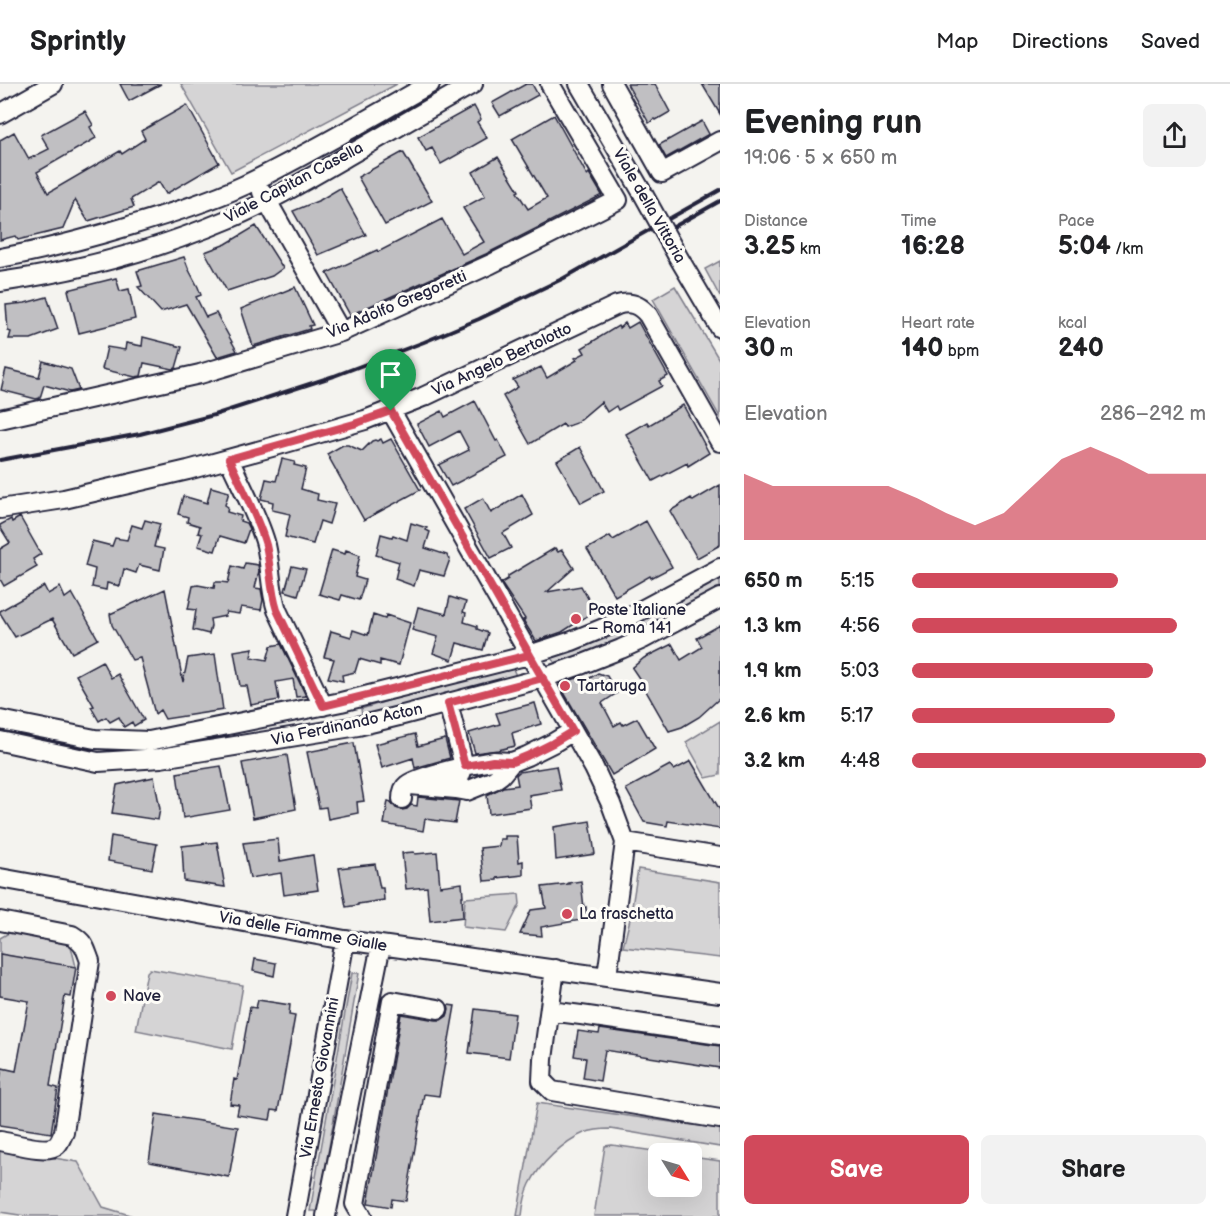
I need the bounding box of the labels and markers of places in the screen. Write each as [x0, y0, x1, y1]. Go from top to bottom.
pin [365, 349, 416, 411]
place label: Poste Italiane – Roma 141 [588, 601, 687, 638]
marker: Poste Italiane – Roma 141 [569, 612, 583, 626]
place label: Tartaruga [577, 677, 646, 696]
marker: Tartaruga [558, 679, 572, 693]
place label: La fraschetta [579, 905, 674, 924]
marker: La fraschetta [560, 907, 574, 921]
place label: Nave [123, 987, 162, 1006]
marker: Nave [104, 989, 118, 1003]

